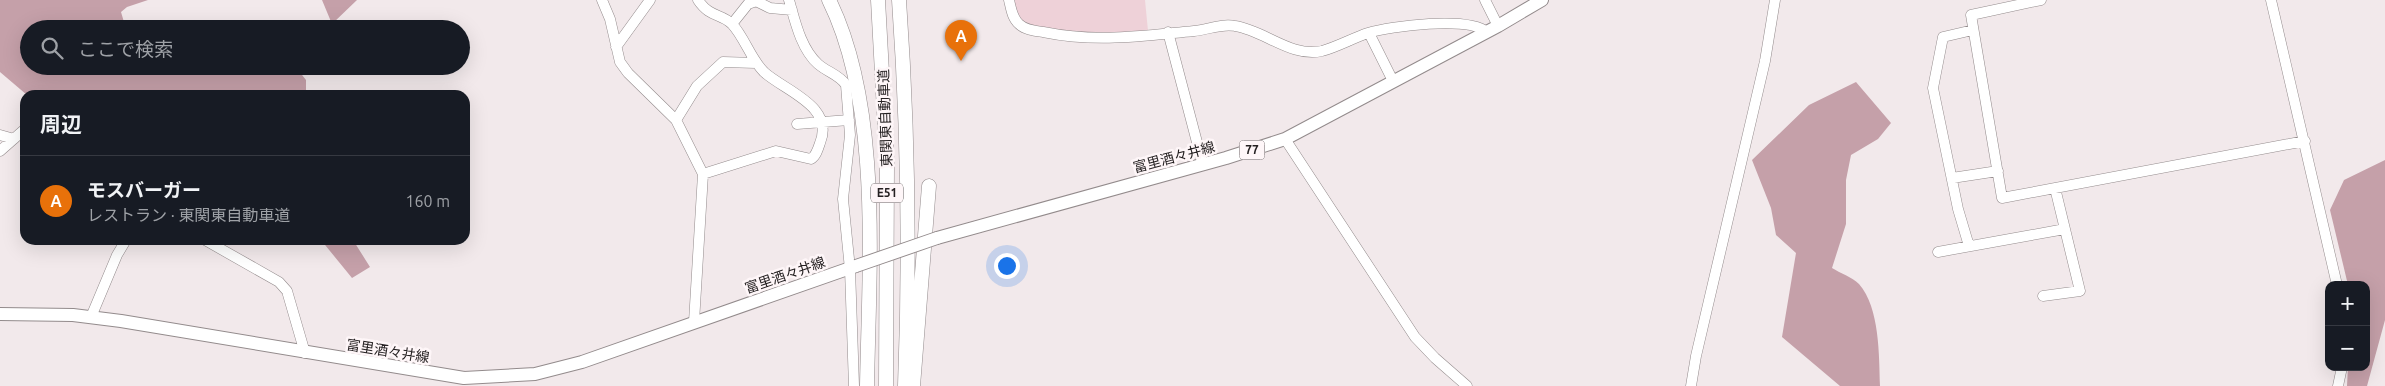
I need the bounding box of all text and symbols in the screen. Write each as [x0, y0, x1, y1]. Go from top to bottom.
search box [20, 20, 470, 75]
pin: A [945, 20, 977, 61]
icon: search [38, 34, 66, 62]
text: ここで検索 [78, 38, 173, 60]
street label: 東関東自動車道 [875, 69, 895, 167]
text: 周辺 [40, 112, 82, 136]
street label: 富里酒々井線 [1131, 138, 1217, 176]
road number: 77 [1240, 140, 1264, 160]
text: モスバーガー [87, 179, 201, 201]
road number: E51 [871, 184, 903, 202]
text: A [50, 192, 62, 210]
text: 160 m [405, 192, 450, 210]
text: レストラン · 東関東自動車道 [87, 206, 290, 224]
your location [994, 253, 1020, 279]
street label: 富里酒々井線 [743, 254, 827, 296]
map controls [2325, 281, 2370, 371]
button: + [2325, 281, 2370, 326]
button: − [2325, 326, 2370, 371]
street label: 富里酒々井線 [345, 337, 431, 365]

